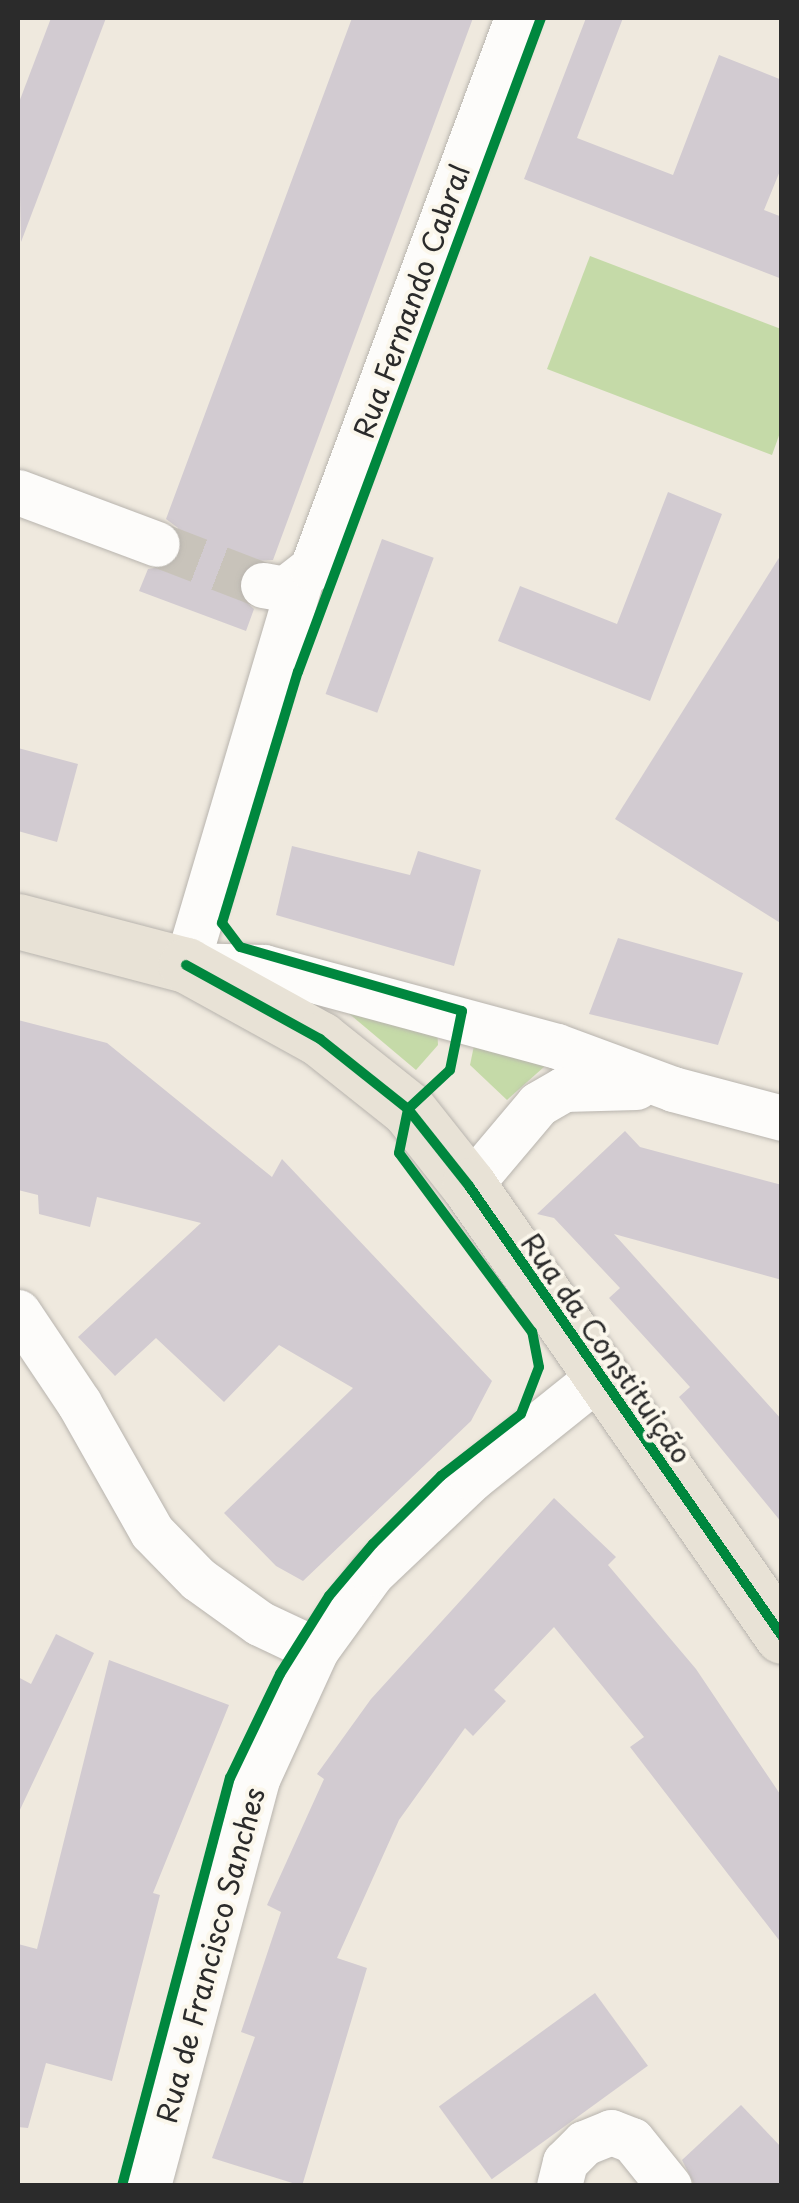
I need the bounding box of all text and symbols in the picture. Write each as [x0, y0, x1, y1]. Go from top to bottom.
street label: Rua Fernando Cabral [346, 159, 476, 443]
street label: Rua da Constituição [514, 1226, 700, 1470]
street label: Rua de Francisco Sanches [149, 1782, 271, 2128]

